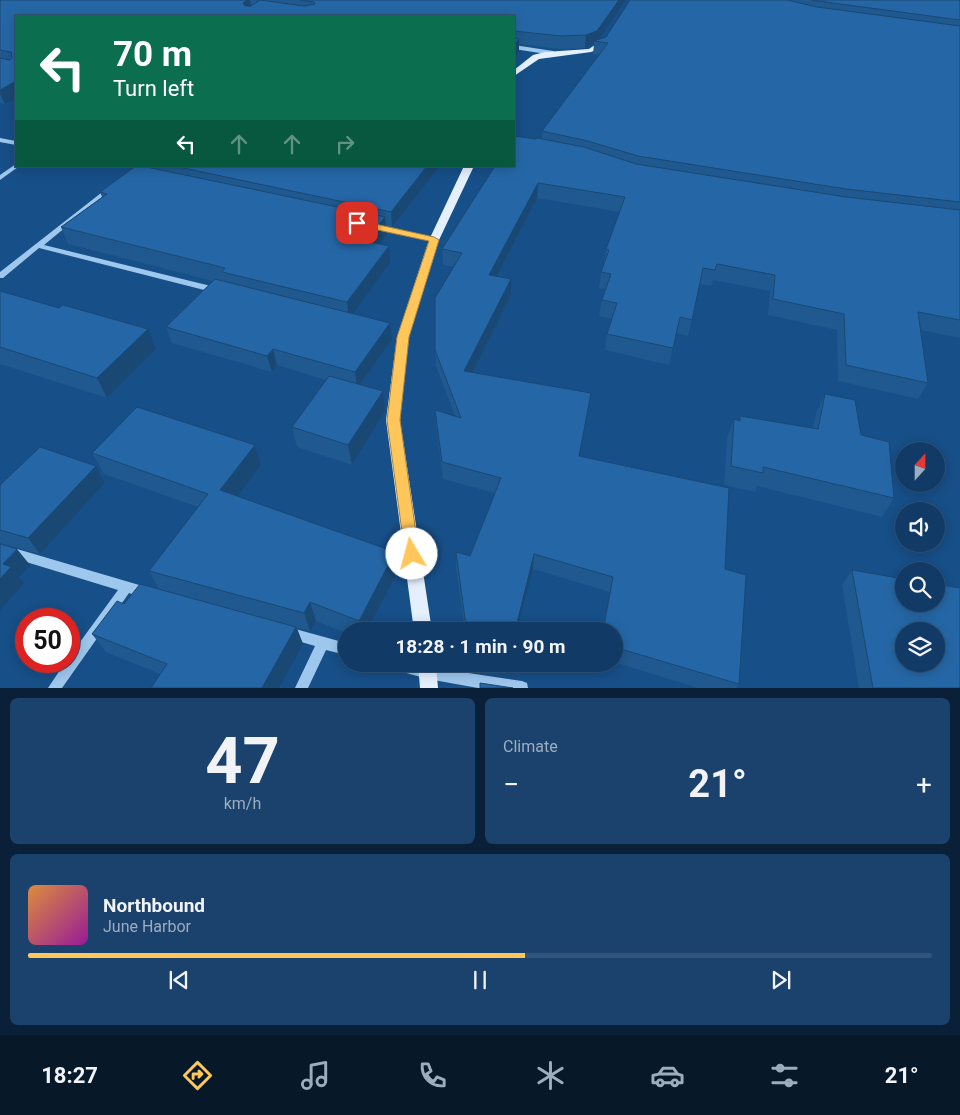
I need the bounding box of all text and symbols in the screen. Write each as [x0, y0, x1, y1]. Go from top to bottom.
text: 70 m [113, 34, 192, 75]
icon: left [30, 35, 95, 100]
text: Turn left [113, 76, 194, 101]
icon: left [172, 130, 200, 158]
icon: ahead [225, 130, 253, 158]
icon: ahead [278, 130, 306, 158]
icon: right [331, 130, 359, 158]
pin [336, 202, 378, 244]
icon: arrive [343, 209, 371, 237]
north arrow [895, 442, 945, 492]
map controls [895, 442, 945, 672]
button: sound [895, 502, 945, 552]
position arrow [385, 527, 437, 579]
button: search [895, 562, 945, 612]
speed limit sign: 50 [15, 608, 80, 673]
button: layers [895, 622, 945, 672]
text: 18:28 · 1 min · 90 m [395, 635, 566, 658]
text: 47 [205, 723, 280, 799]
text: Climate [503, 737, 558, 756]
text: 21° [688, 762, 747, 806]
text: − [503, 768, 519, 801]
text: + [916, 768, 932, 801]
text: km/h [224, 794, 261, 813]
text: Northbound [103, 894, 205, 917]
text: June Harbor [103, 917, 191, 936]
icon: previous [165, 966, 193, 994]
icon: pause [466, 966, 494, 994]
icon: next [767, 966, 795, 994]
icon: directions [180, 1058, 215, 1093]
icon: music [298, 1058, 333, 1093]
icon: phone [415, 1058, 450, 1093]
icon: climate [533, 1058, 568, 1093]
icon: car [650, 1058, 685, 1093]
icon: filters [767, 1058, 802, 1093]
text: 18:27 [41, 1063, 98, 1088]
text: 21° [885, 1063, 919, 1088]

